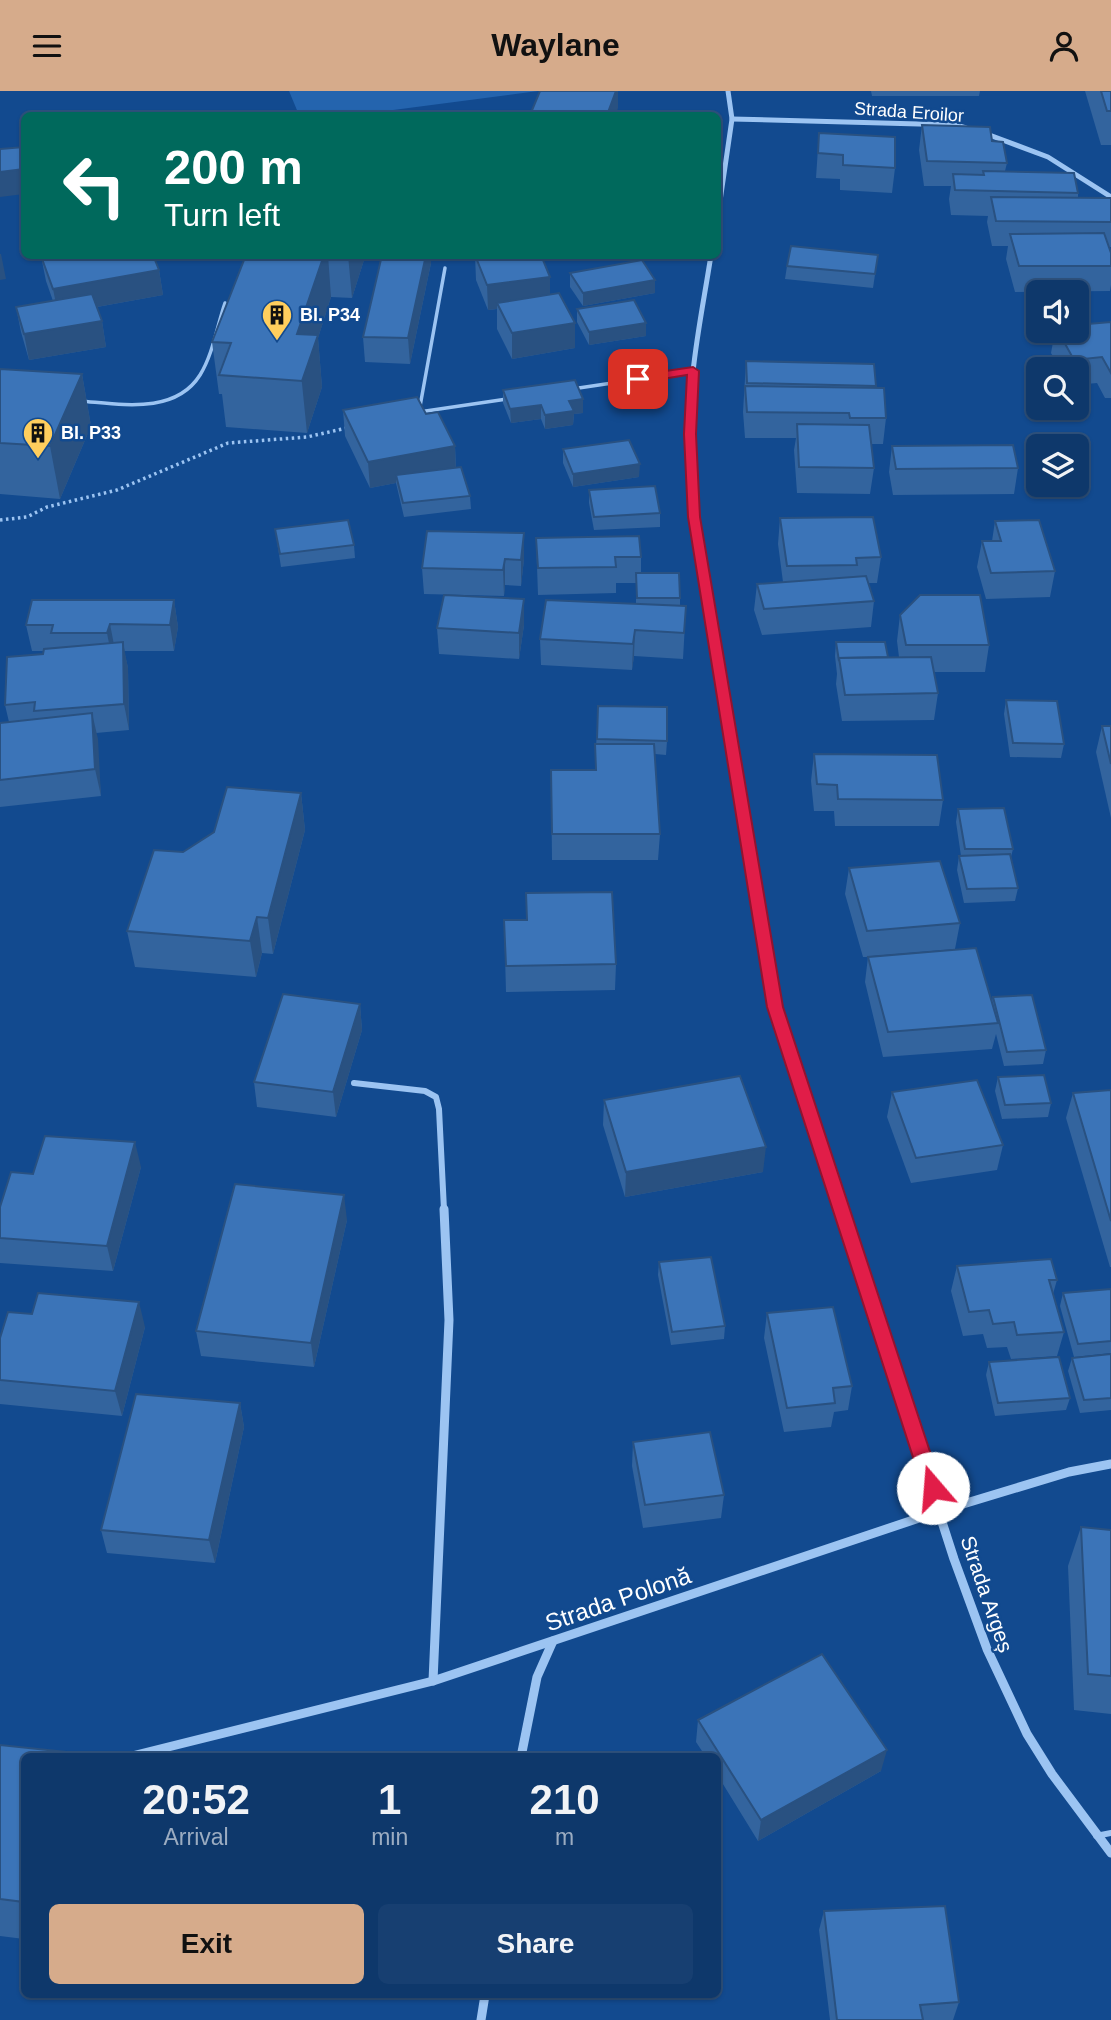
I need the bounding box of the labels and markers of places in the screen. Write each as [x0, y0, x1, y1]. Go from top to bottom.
building icon: Bl. P34 [260, 298, 294, 342]
place label: Bl. P34 [300, 305, 360, 325]
pin [608, 349, 668, 409]
building icon: Bl. P33 [21, 416, 55, 460]
place label: Bl. P33 [61, 423, 121, 443]

